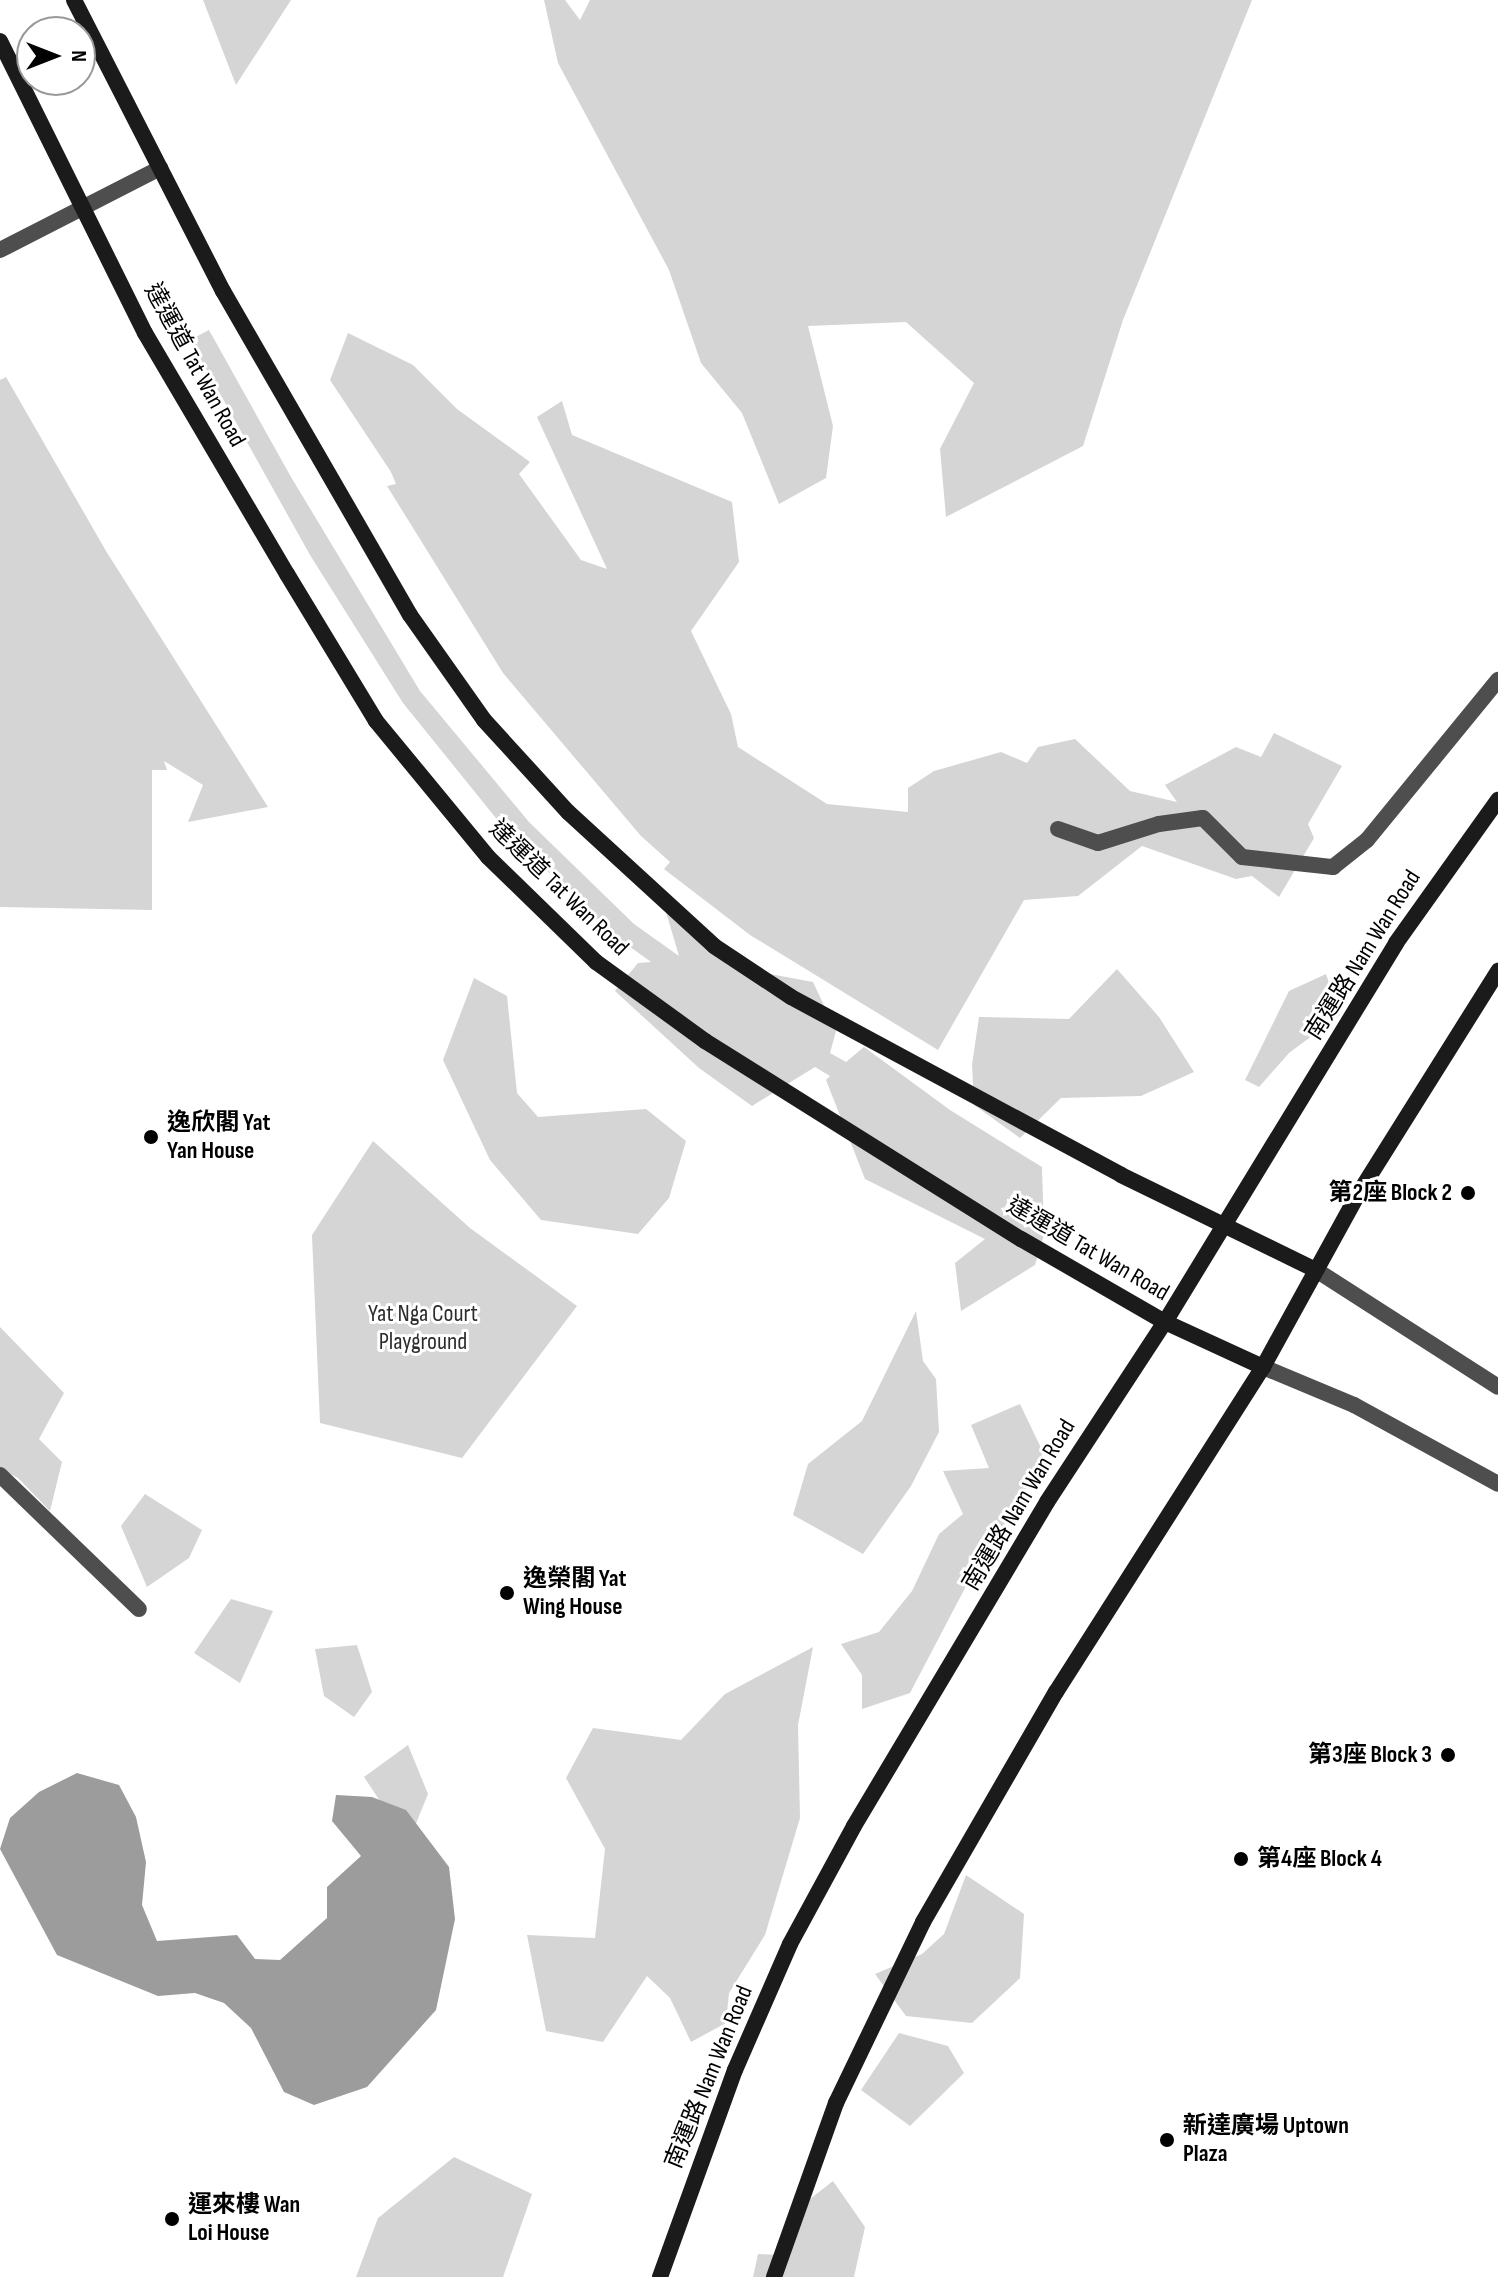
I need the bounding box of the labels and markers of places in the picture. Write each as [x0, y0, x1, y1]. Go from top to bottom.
place label: 逸欣閣 Yat Yan House [167, 1109, 270, 1165]
marker: 逸欣閣 Yat Yan House [142, 1128, 160, 1146]
place label: 第2座 Block 2 [1328, 1179, 1452, 1207]
marker: 第2座 Block 2 [1459, 1184, 1477, 1202]
place label: 逸榮閣 Yat Wing House [523, 1565, 626, 1621]
marker: 逸榮閣 Yat Wing House [498, 1584, 516, 1602]
place label: 第3座 Block 3 [1308, 1741, 1432, 1769]
marker: 第3座 Block 3 [1439, 1746, 1457, 1764]
place label: 第4座 Block 4 [1257, 1845, 1382, 1873]
marker: 第4座 Block 4 [1232, 1850, 1250, 1868]
place label: 新達廣場 Uptown Plaza [1183, 2112, 1349, 2168]
marker: 新達廣場 Uptown Plaza [1158, 2131, 1176, 2149]
place label: 運來樓 Wan Loi House [188, 2191, 300, 2247]
marker: 運來樓 Wan Loi House [163, 2210, 181, 2228]

